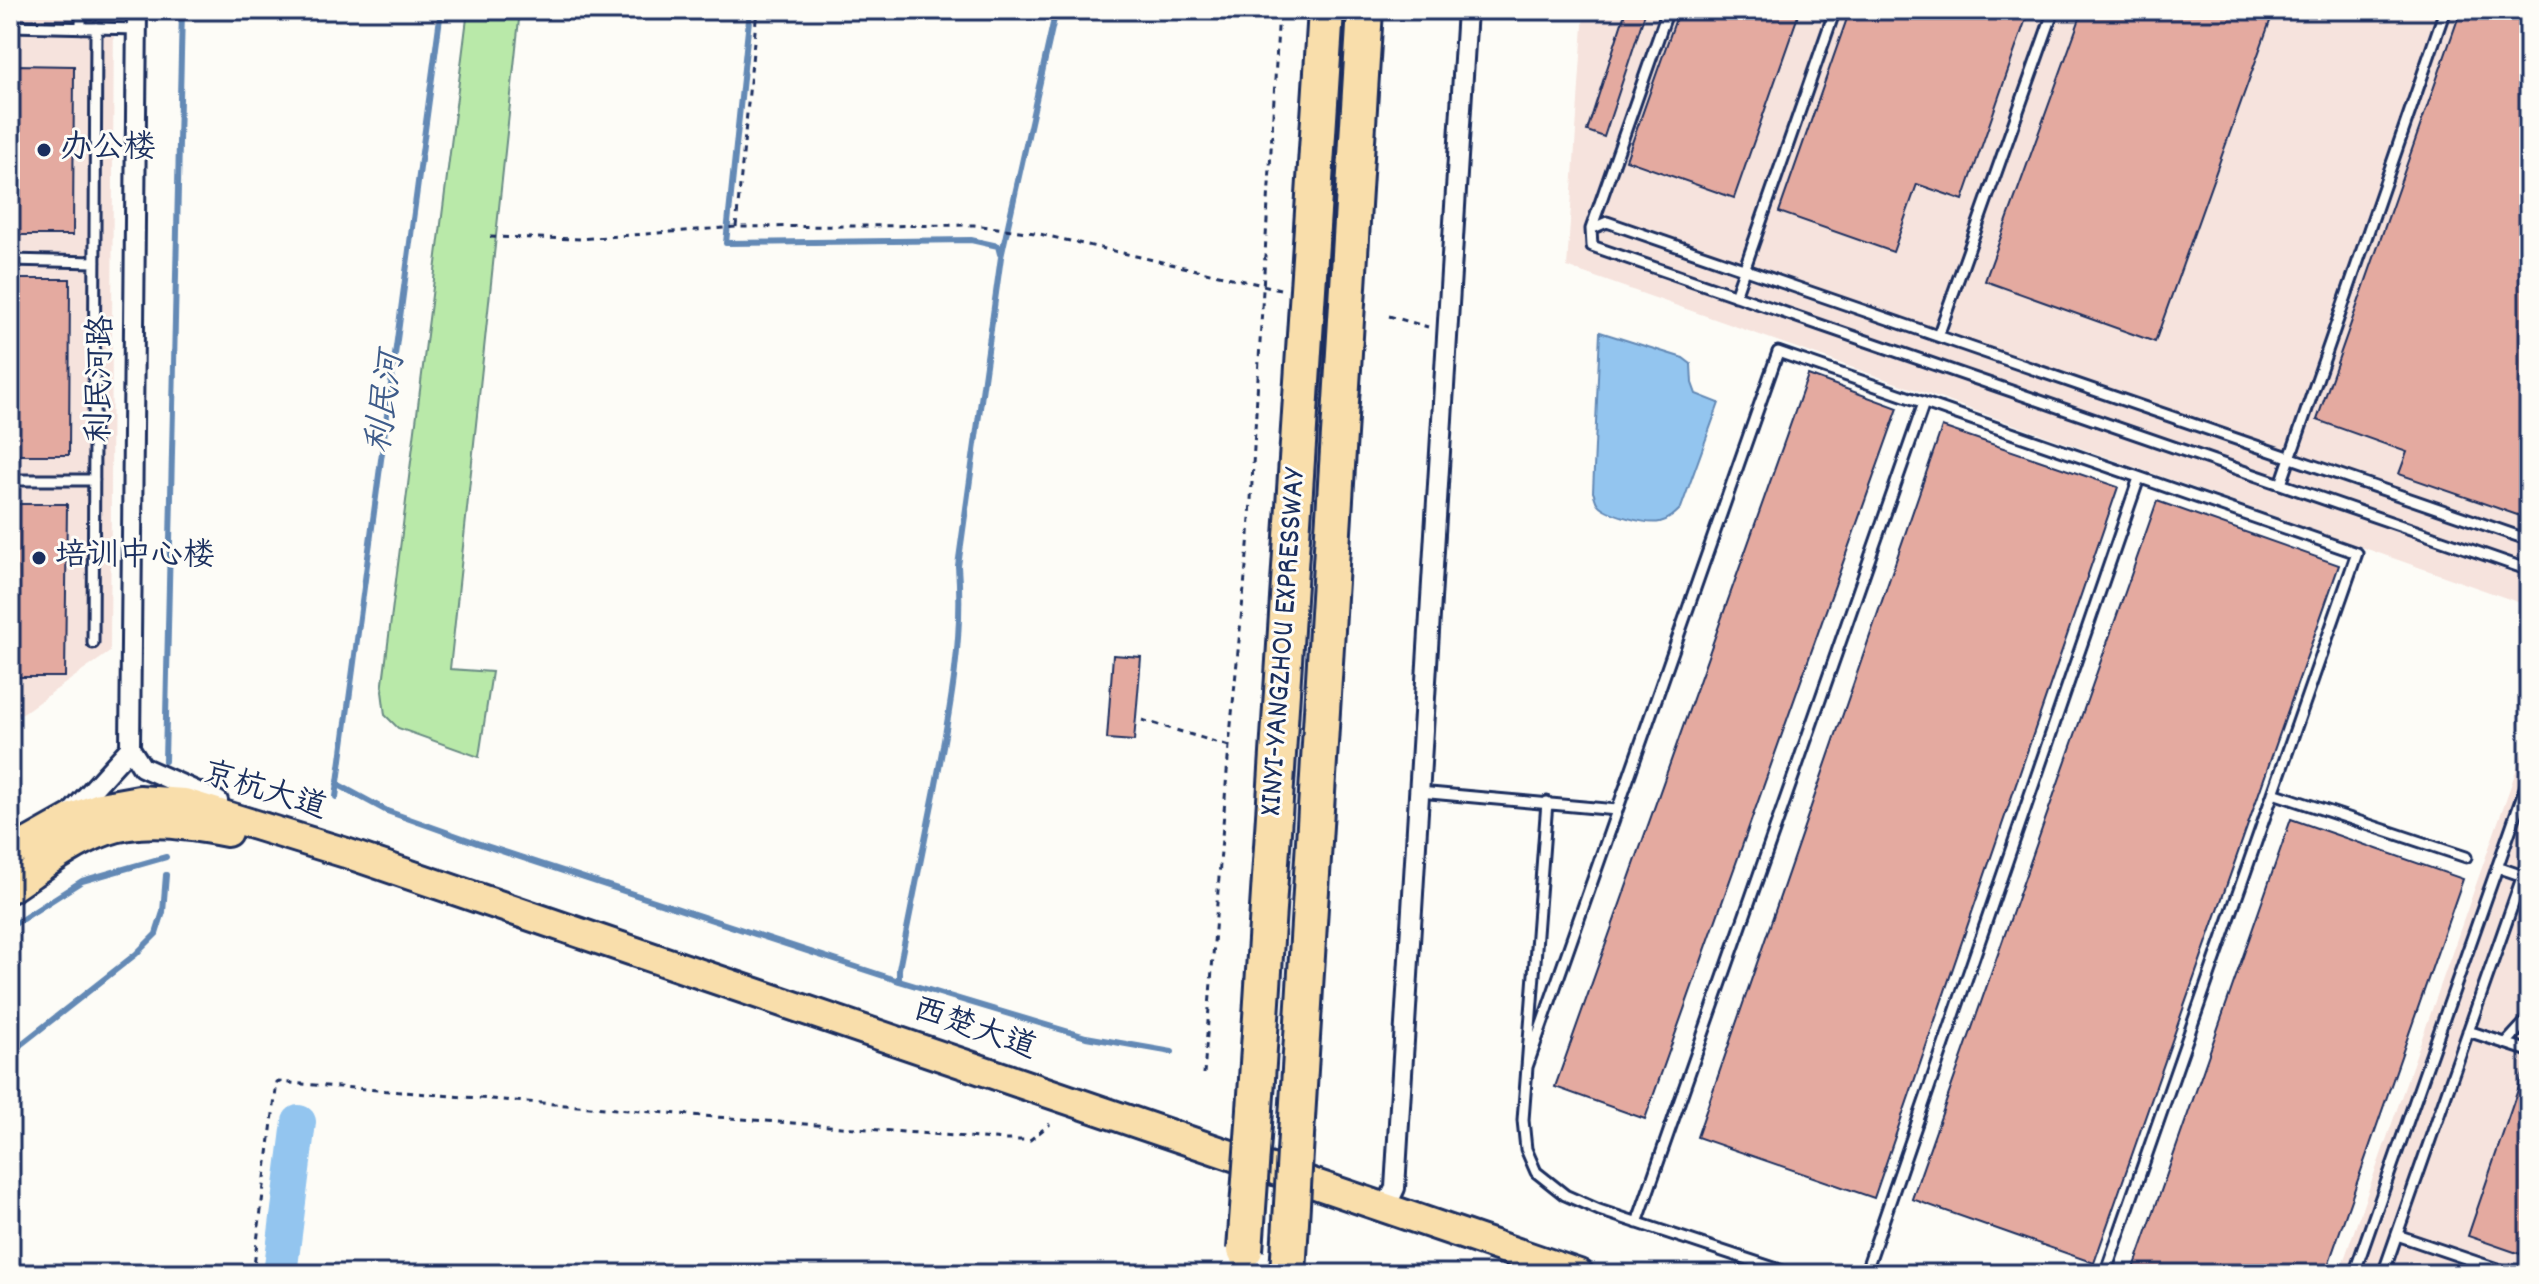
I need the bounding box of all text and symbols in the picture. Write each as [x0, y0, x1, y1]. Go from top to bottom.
place label: 办公楼 [60, 127, 156, 173]
marker: 办公楼 [35, 141, 53, 159]
street label: 利民河路 [79, 315, 127, 443]
water label: 利民河 [357, 344, 420, 457]
street label: XINYI-YANGZHOU EXPRESSWAY [1250, 465, 1320, 817]
place label: 培训中心楼 [55, 535, 215, 581]
marker: 培训中心楼 [30, 549, 48, 567]
street label: 京杭大道 [196, 752, 332, 834]
street label: 西楚大道 [906, 988, 1042, 1074]

